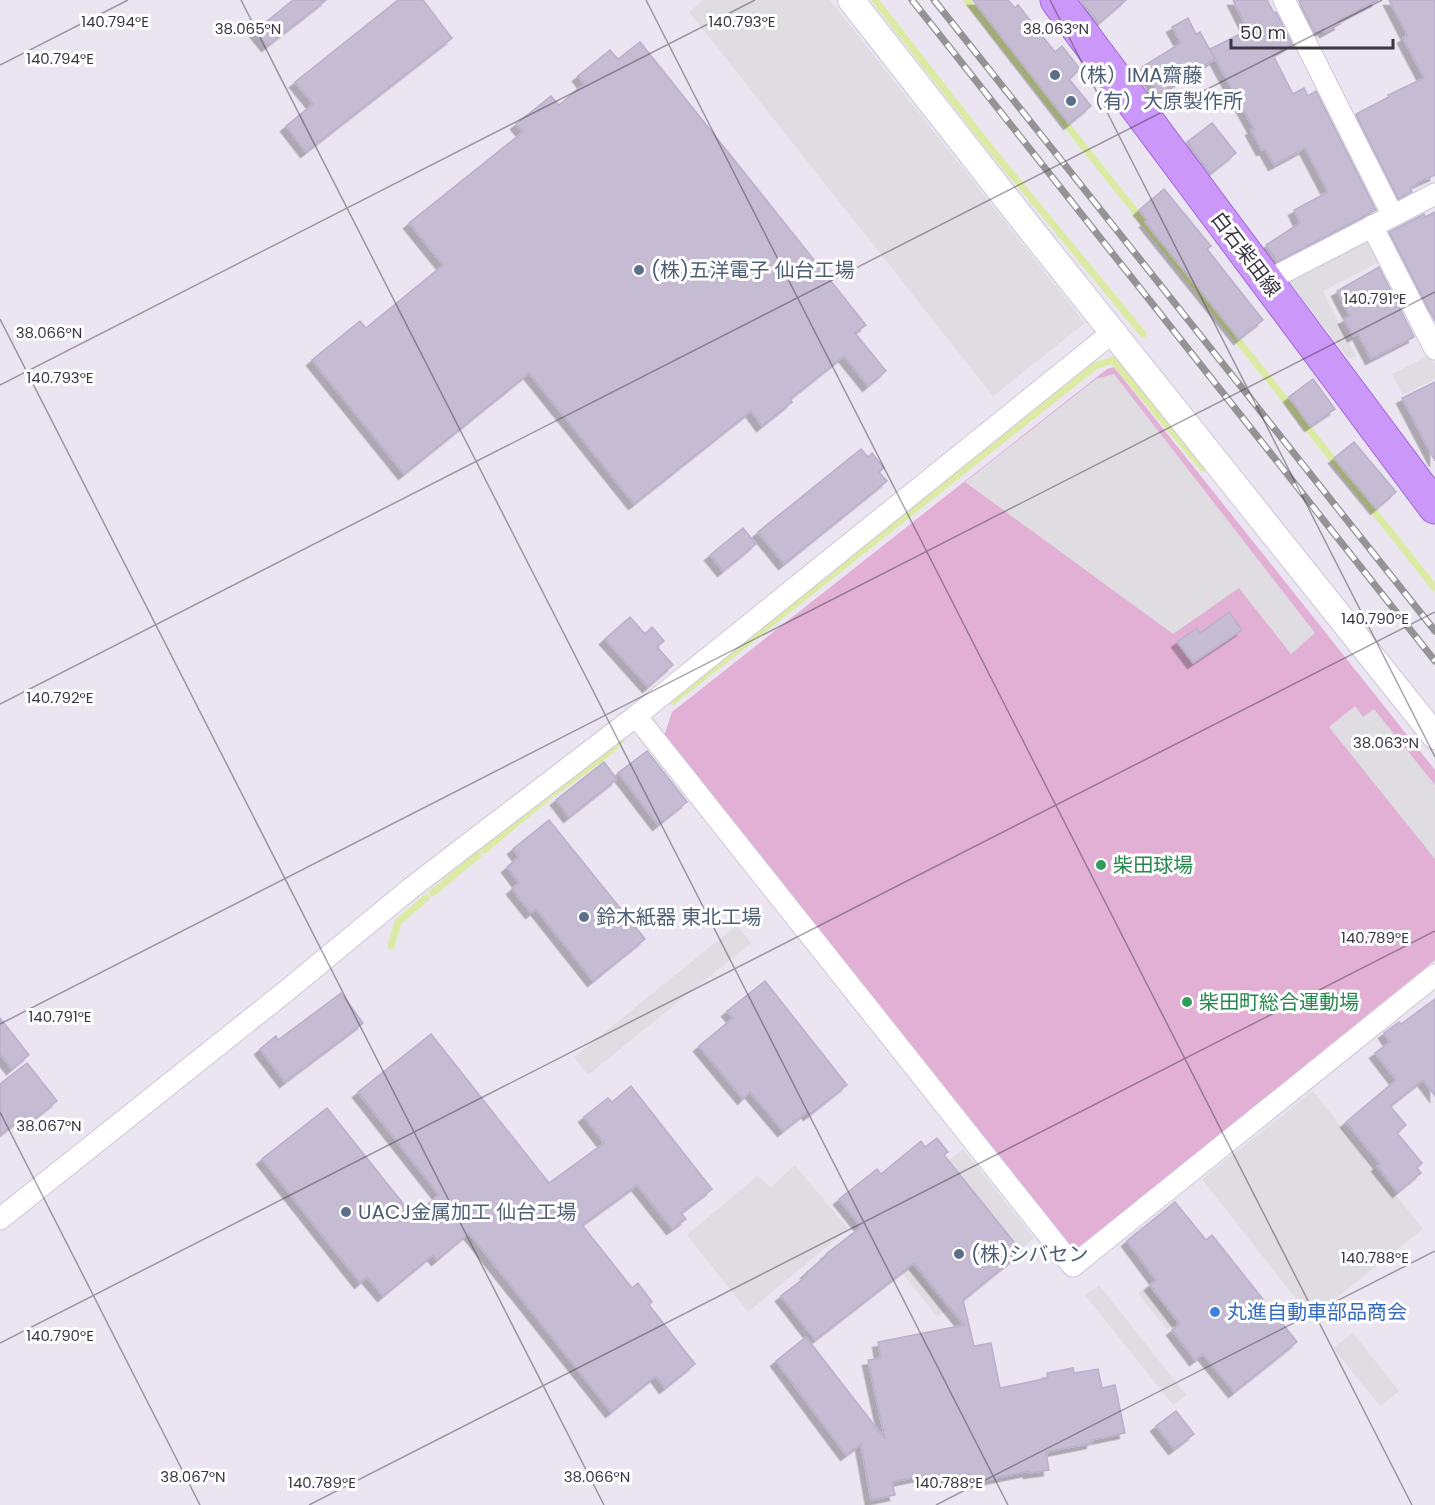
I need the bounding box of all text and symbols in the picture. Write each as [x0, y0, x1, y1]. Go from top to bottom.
text: 140.794°E [81, 11, 149, 32]
text: 140.793°E [708, 11, 776, 32]
scale bar [1231, 12, 1393, 50]
text: 38.065°N [215, 18, 281, 39]
text: 38.063°N [1023, 18, 1089, 39]
text: 50 m [1240, 20, 1286, 45]
text: 140.794°E [26, 48, 94, 69]
place label: （株）IMA齋藤 [1067, 61, 1203, 89]
marker: （株）IMA齋藤 [1048, 68, 1062, 82]
place label: （有）大原製作所 [1083, 87, 1243, 115]
marker: （有）大原製作所 [1064, 94, 1078, 108]
street label: 白石柴田線 [1205, 206, 1287, 302]
place label: (株)五洋電子 仙台工場 [651, 256, 855, 284]
marker: (株)五洋電子 仙台工場 [632, 263, 646, 277]
text: 140.791°E [1343, 288, 1407, 309]
text: 38.066°N [16, 322, 82, 343]
text: 140.793°E [26, 367, 94, 388]
text: 140.790°E [1341, 608, 1409, 629]
text: 140.792°E [27, 687, 93, 708]
text: 38.063°N [1353, 732, 1419, 753]
place label: 柴田球場 [1113, 851, 1193, 879]
marker: 柴田球場 [1094, 858, 1108, 872]
place label: 鈴木紙器 東北工場 [596, 903, 761, 931]
marker: 鈴木紙器 東北工場 [577, 910, 591, 924]
text: 140.789°E [1341, 927, 1409, 948]
place label: 柴田町総合運動場 [1199, 988, 1359, 1016]
marker: 柴田町総合運動場 [1180, 995, 1194, 1009]
text: 140.791°E [28, 1006, 92, 1027]
text: 38.067°N [16, 1115, 82, 1136]
place label: UACJ金属加工 仙台工場 [358, 1198, 576, 1226]
marker: UACJ金属加工 仙台工場 [339, 1205, 353, 1219]
place label: (株)シバセン [971, 1240, 1089, 1268]
marker: (株)シバセン [952, 1247, 966, 1261]
text: 140.788°E [1341, 1247, 1409, 1268]
place label: 丸進自動車部品商会 [1227, 1298, 1407, 1326]
marker: 丸進自動車部品商会 [1208, 1305, 1222, 1319]
text: 140.790°E [26, 1325, 94, 1346]
text: 38.067°N [160, 1466, 226, 1487]
text: 38.066°N [564, 1466, 630, 1487]
text: 140.789°E [288, 1472, 356, 1493]
text: 140.788°E [915, 1472, 983, 1493]

